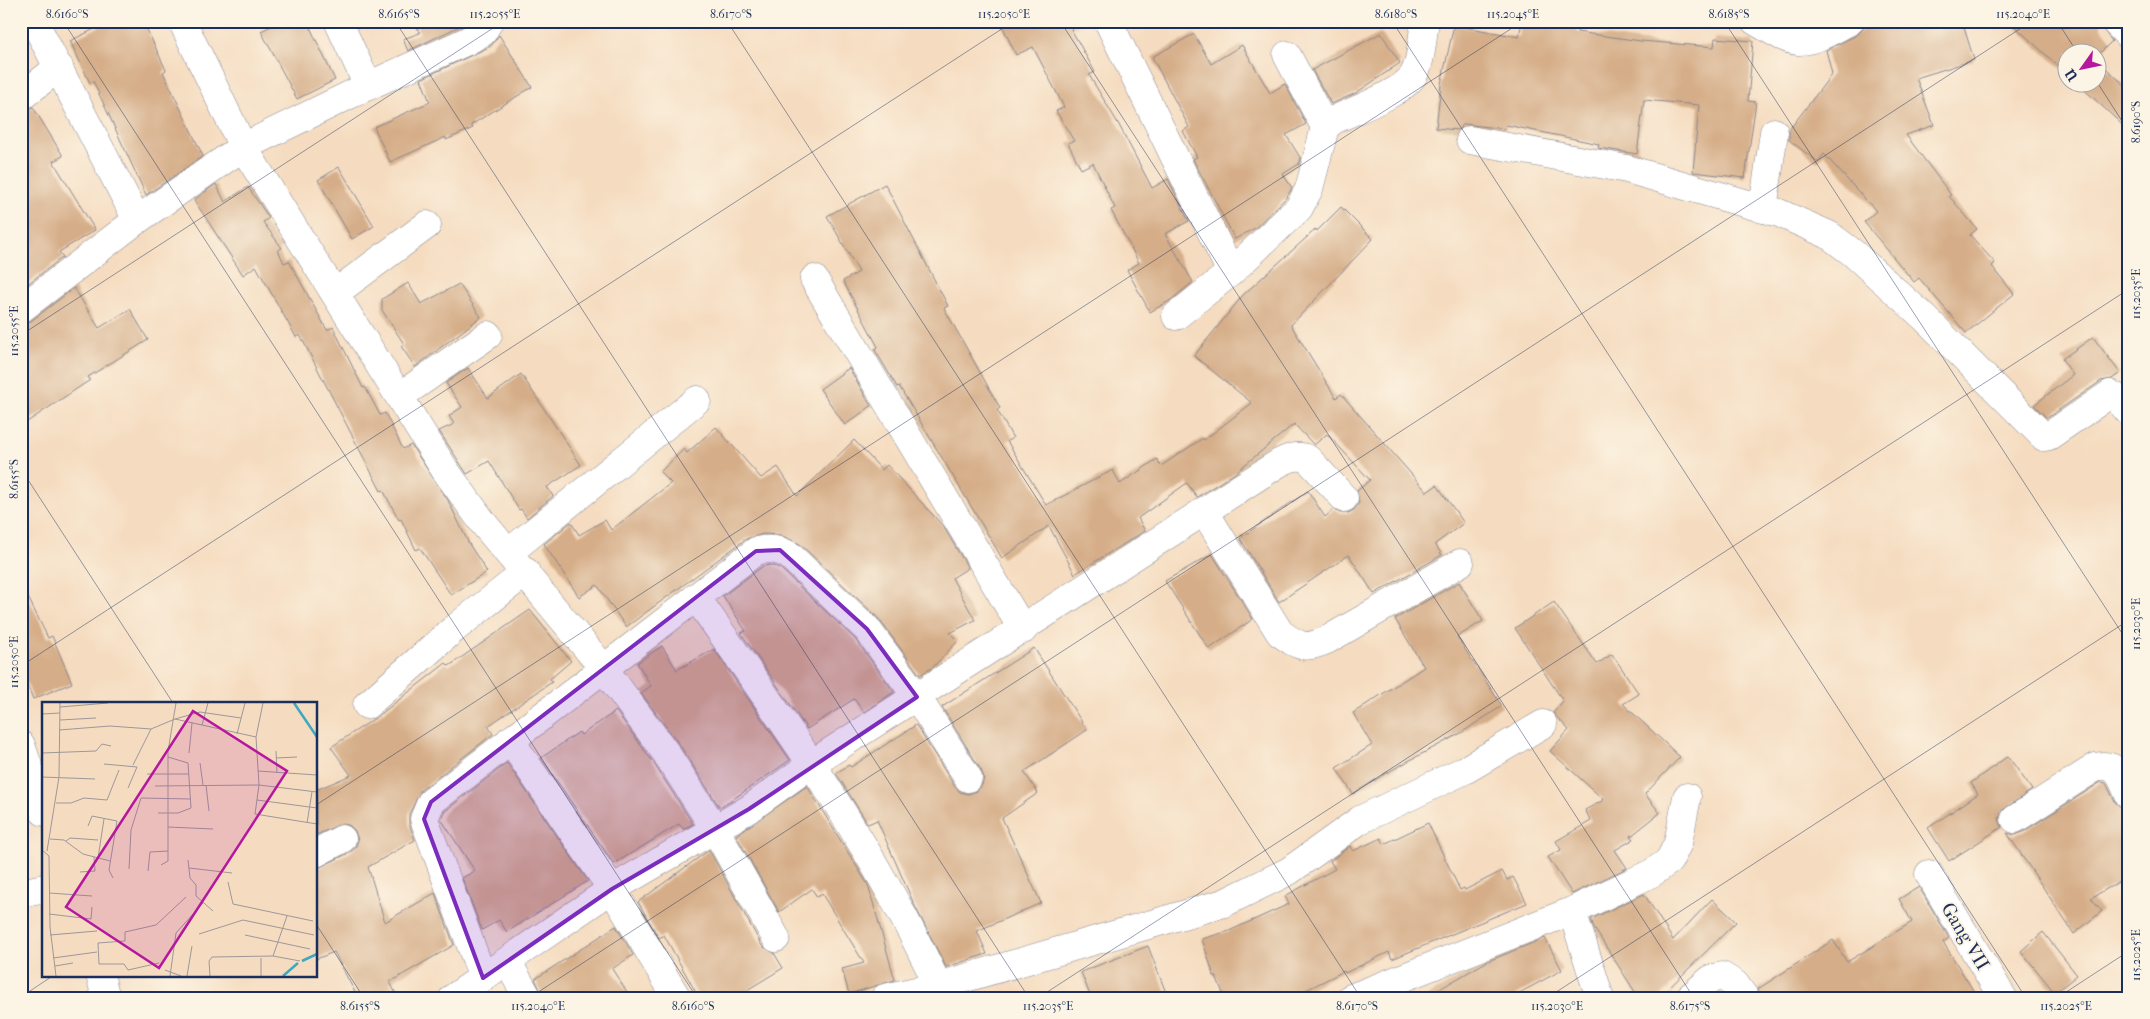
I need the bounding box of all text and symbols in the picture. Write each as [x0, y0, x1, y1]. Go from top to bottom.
text: 8.6160°S [46, 7, 88, 21]
text: 8.6165°S [378, 7, 420, 21]
text: 115.2055°E [470, 7, 520, 21]
text: 8.6170°S [710, 7, 752, 21]
text: 115.2050°E [978, 7, 1030, 21]
text: 8.6180°S [1375, 7, 1417, 21]
text: 115.2045°E [1487, 7, 1539, 21]
text: 8.6185°S [1709, 7, 1749, 21]
text: 115.2040°E [1996, 7, 2050, 21]
north arrow [2058, 42, 2108, 92]
text: U [2061, 66, 2082, 85]
text: 8.6190°S [2129, 101, 2143, 143]
text: 115.2035°E [2129, 269, 2143, 319]
text: 115.2055°E [7, 306, 21, 356]
text: 8.6155°S [7, 459, 21, 499]
text: 115.2030°E [2129, 598, 2143, 650]
text: 115.2050°E [7, 636, 21, 688]
inset map [42, 702, 318, 976]
street label: Gang VII [1936, 899, 1994, 974]
text: 115.2025°E [2129, 929, 2143, 981]
text: 8.6155°S [340, 999, 380, 1013]
text: 115.2040°E [511, 999, 565, 1013]
text: 8.6160°S [672, 999, 714, 1013]
text: 115.2035°E [1023, 999, 1073, 1013]
text: 8.6170°S [1336, 999, 1378, 1013]
text: 115.2030°E [1531, 999, 1583, 1013]
text: 8.6175°S [1670, 999, 1710, 1013]
text: 115.2025°E [2040, 999, 2092, 1013]

